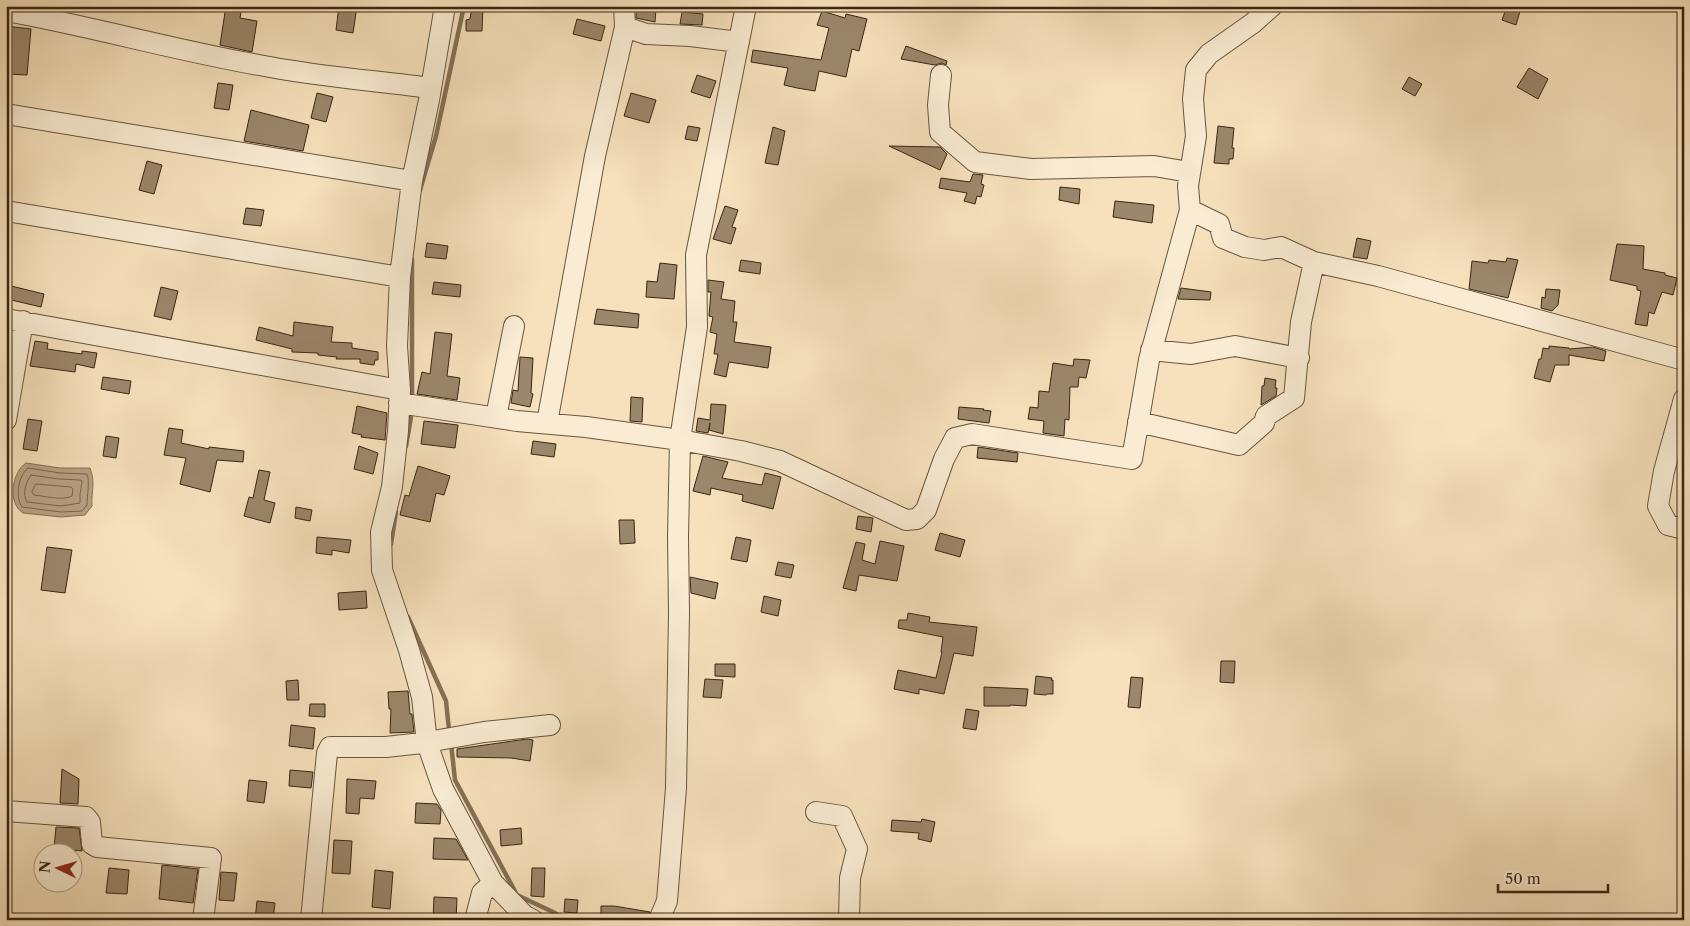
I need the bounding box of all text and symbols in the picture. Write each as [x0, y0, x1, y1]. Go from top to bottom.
north arrow [32, 844, 82, 894]
text: N [36, 860, 55, 874]
scale bar [1498, 861, 1608, 893]
text: 50 m [1505, 869, 1541, 888]

